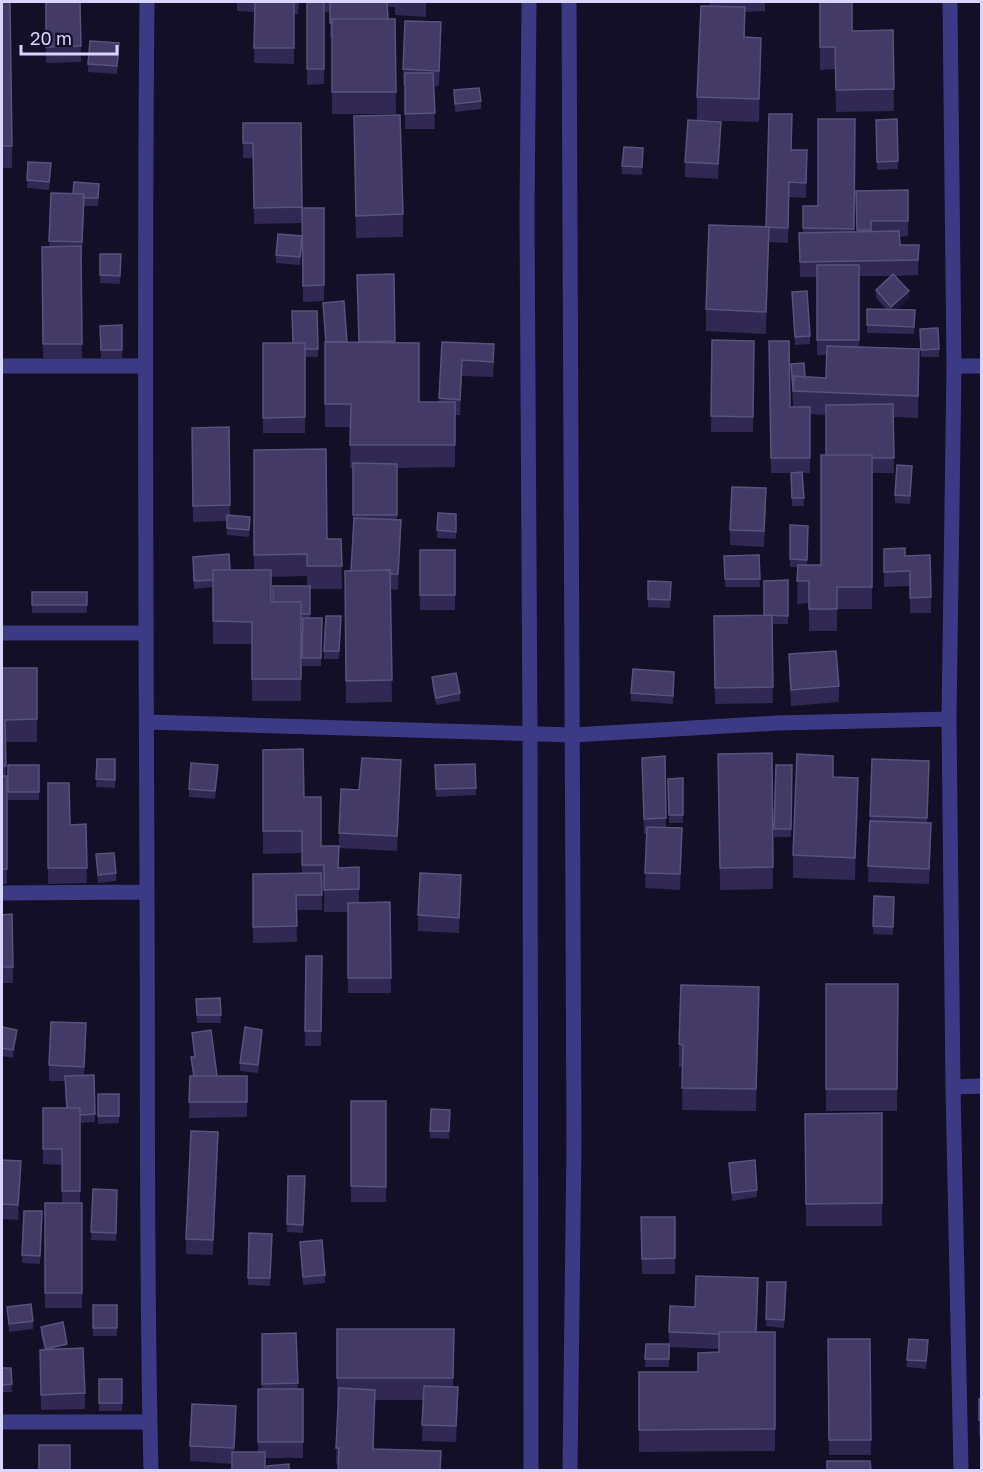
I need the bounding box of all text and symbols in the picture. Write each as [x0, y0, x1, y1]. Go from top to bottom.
scale bar [21, 18, 117, 56]
text: 20 m [30, 27, 72, 49]

